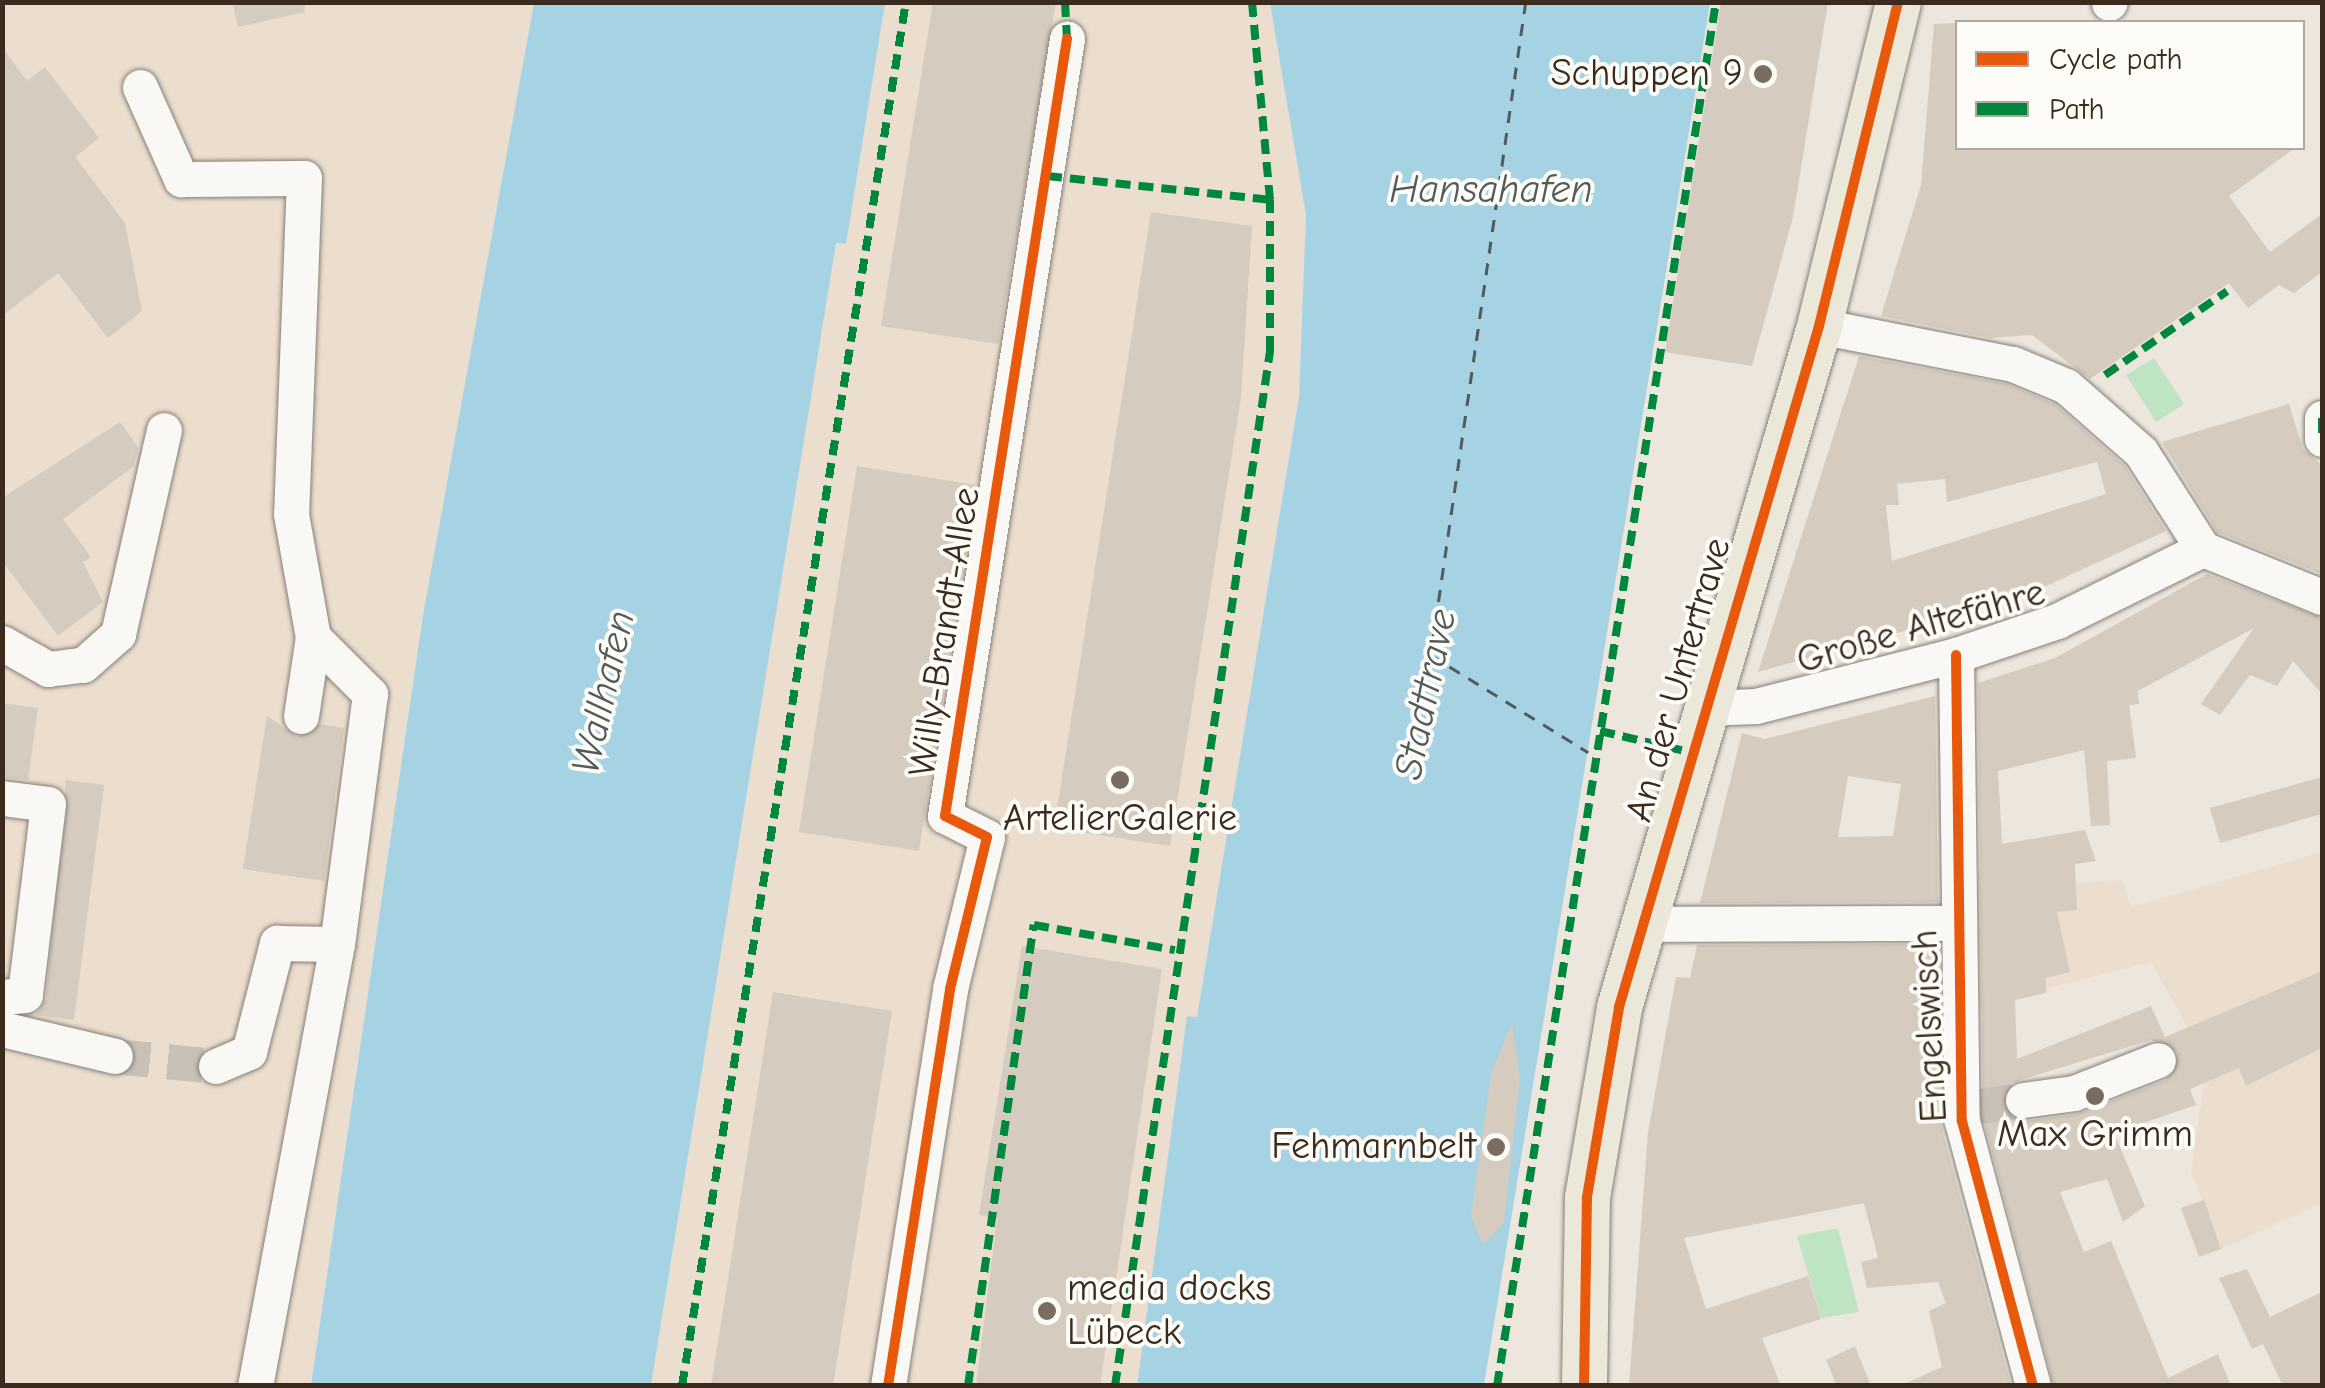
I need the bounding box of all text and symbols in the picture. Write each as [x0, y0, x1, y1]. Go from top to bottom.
legend [1955, 20, 2305, 150]
text: Cycle path [2049, 42, 2183, 77]
place label: Schuppen 9 [1551, 51, 1743, 97]
marker: Schuppen 9 [1752, 63, 1774, 85]
text: Path [2049, 92, 2105, 127]
water label: Hansahafen [1389, 165, 1593, 213]
street label: Willy-Brandt-Allee [900, 484, 990, 780]
street label: An der Untertrave [1617, 533, 1741, 827]
street label: Große Altefähre [1792, 570, 2050, 684]
water label: Stadttrave [1384, 604, 1466, 784]
water label: Wallhafen [561, 606, 645, 778]
marker: ArtelierGalerie [1109, 769, 1131, 791]
place label: ArtelierGalerie [1003, 796, 1237, 842]
street label: Engelswisch [1902, 928, 1958, 1124]
marker: Max Grimm [2084, 1085, 2106, 1107]
place label: Max Grimm [1997, 1112, 2193, 1158]
place label: Fehmarnbelt [1271, 1124, 1476, 1170]
marker: Fehmarnbelt [1485, 1136, 1507, 1158]
place label: media docks Lübeck [1067, 1266, 1271, 1356]
marker: media docks Lübeck [1036, 1300, 1058, 1322]

